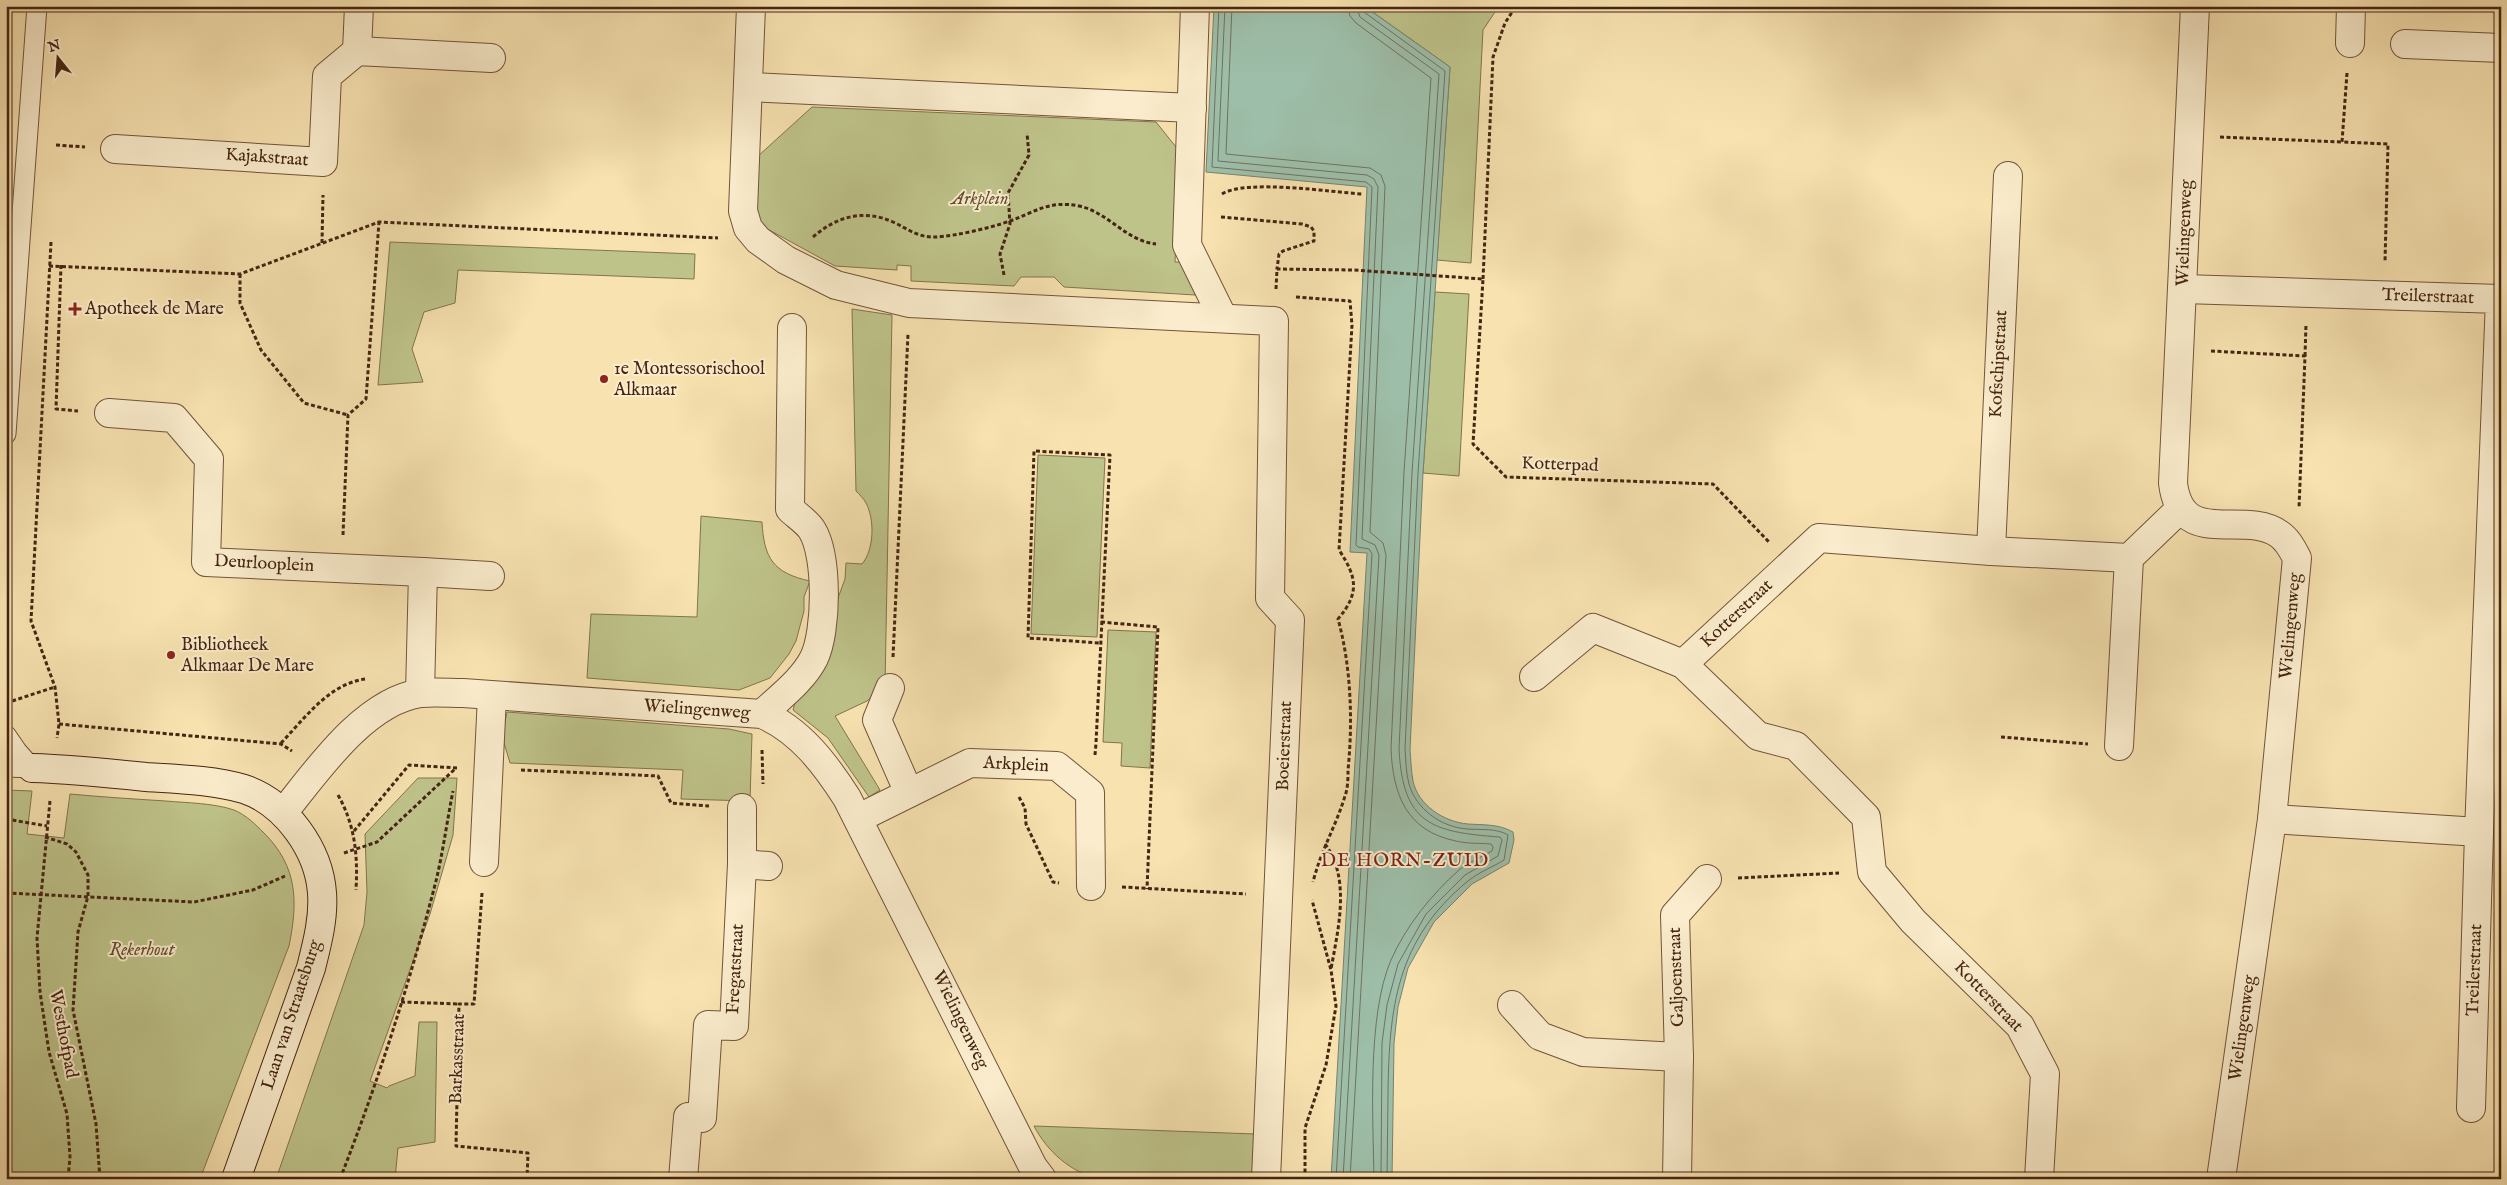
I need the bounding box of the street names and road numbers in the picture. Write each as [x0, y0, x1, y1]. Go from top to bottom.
street label: Kajakstraat [225, 144, 309, 172]
street label: Wielingenweg [2172, 179, 2198, 287]
street label: Treilerstraat [2382, 284, 2474, 310]
street label: Kofschipstraat [1985, 309, 2013, 419]
street label: Kotterpad [1521, 452, 1599, 478]
street label: Deurlooplein [213, 550, 315, 578]
street label: Wielingenweg [2275, 572, 2307, 680]
street label: Kotterstraat [1696, 575, 1778, 653]
street label: Wielingenweg [643, 695, 751, 725]
street label: Boeierstraat [1272, 700, 1298, 792]
street label: Arkplein [982, 752, 1050, 778]
street label: Fregatstraat [722, 923, 750, 1015]
street label: Treilerstraat [2462, 924, 2488, 1016]
street label: Galjoenstraat [1664, 927, 1690, 1027]
street label: Laan van Straatsburg [257, 937, 327, 1093]
street label: Kotterstraat [1948, 956, 2028, 1038]
street label: Wielingenweg [926, 967, 994, 1073]
street label: Wielingenweg [2224, 973, 2262, 1082]
street label: Westhofpad [43, 988, 83, 1081]
street label: Barkasstraat [445, 1013, 471, 1105]

